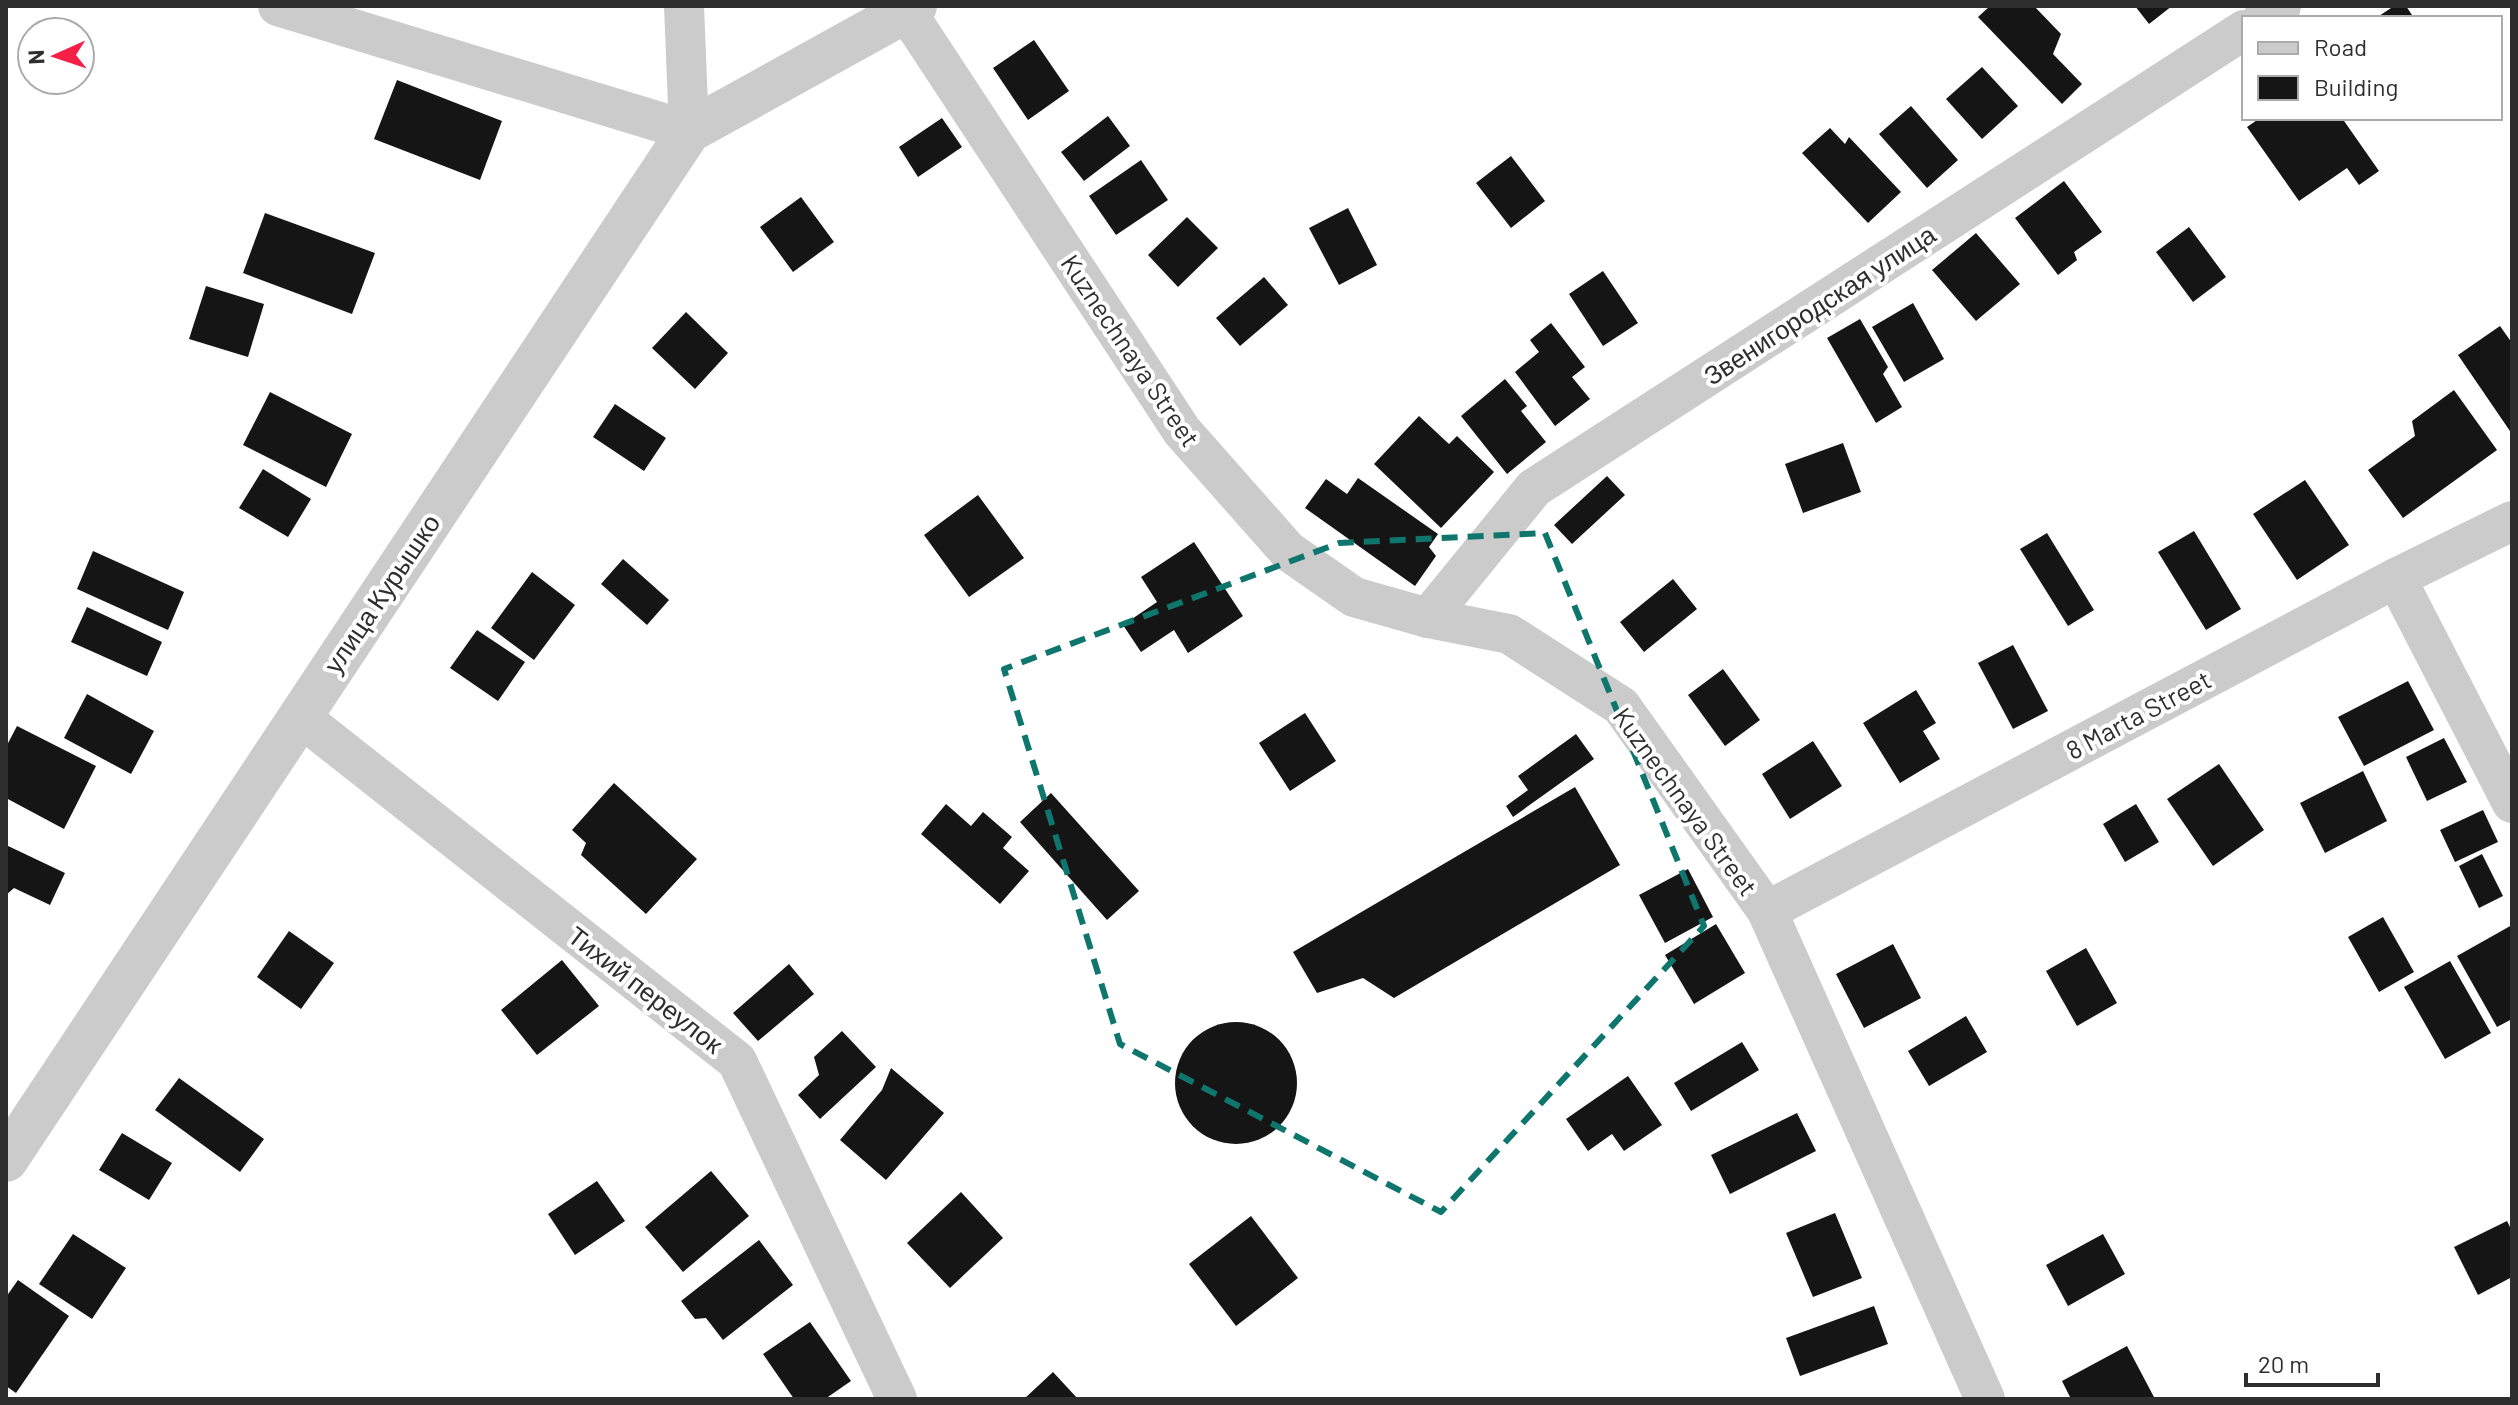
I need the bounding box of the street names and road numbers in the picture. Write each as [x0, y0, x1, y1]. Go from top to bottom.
street label: Звенигородская улица [1697, 217, 1941, 390]
street label: Kuznechnaya Street [1055, 248, 1207, 452]
street label: улица Курышко [317, 508, 445, 678]
street label: 8 Marta Street [2060, 663, 2216, 765]
street label: Kuznechnaya Street [1607, 701, 1765, 901]
street label: Тихий переулок [563, 919, 730, 1059]

